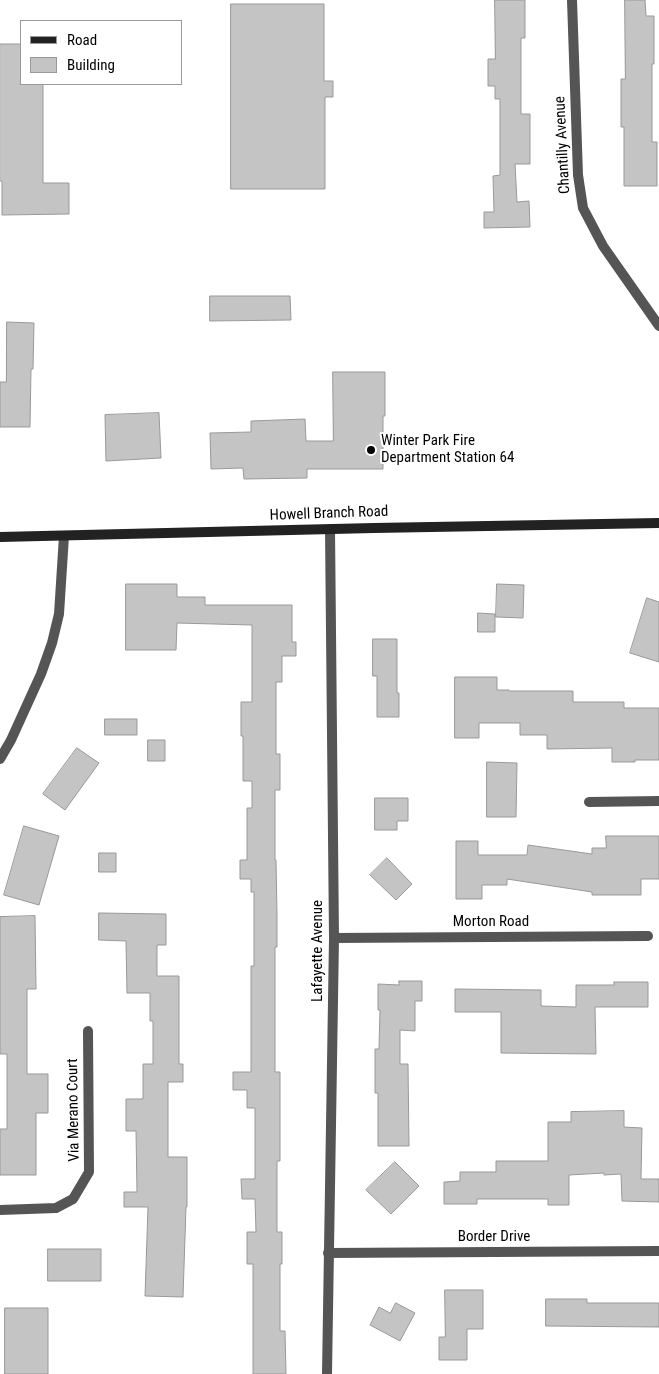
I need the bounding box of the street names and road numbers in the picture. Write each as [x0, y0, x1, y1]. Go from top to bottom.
street label: Chantilly Avenue [551, 96, 575, 194]
street label: Howell Branch Road [269, 503, 389, 525]
street label: Lafayette Avenue [309, 900, 327, 1002]
street label: Morton Road [453, 913, 529, 931]
street label: Via Merano Court [64, 1058, 84, 1162]
street label: Border Drive [458, 1228, 530, 1246]

